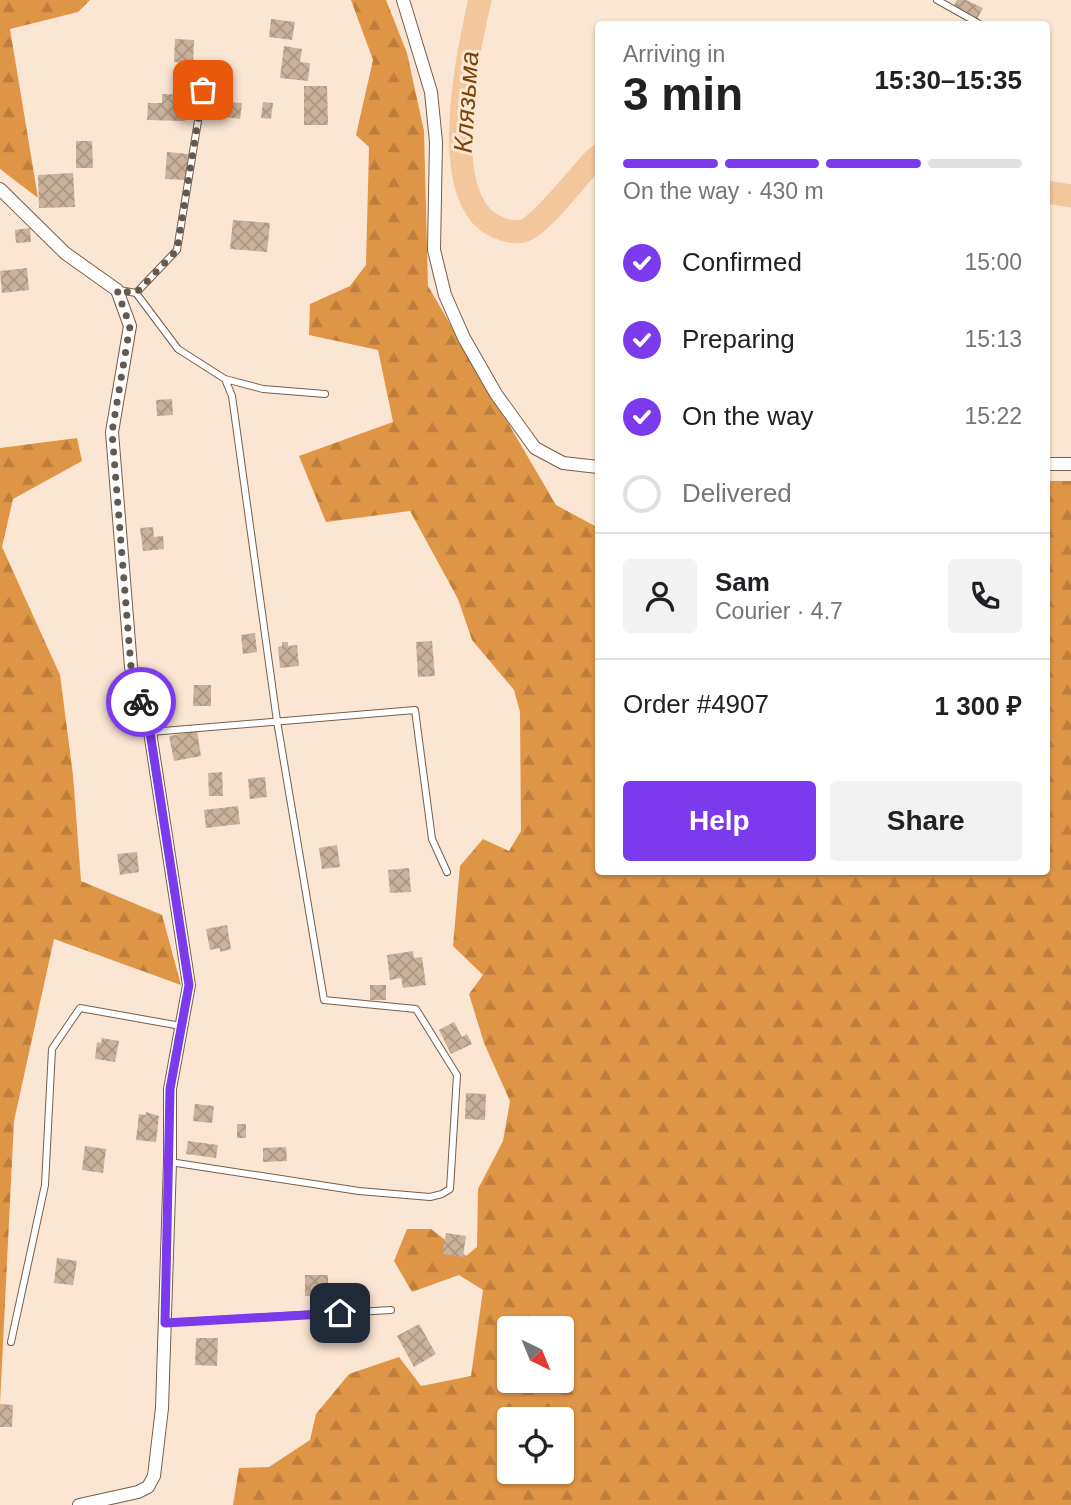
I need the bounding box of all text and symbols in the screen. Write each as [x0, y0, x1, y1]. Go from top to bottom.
text: Arriving in [623, 41, 725, 67]
water label: Клязьма [447, 50, 485, 154]
pin [173, 60, 233, 120]
text: 15:30–15:35 [875, 65, 1022, 95]
text: 3 min [623, 68, 743, 120]
icon: bag [184, 71, 222, 109]
text: On the way · 430 m [623, 178, 824, 204]
icon: check [623, 244, 661, 282]
text: Confirmed [682, 247, 802, 277]
text: 15:00 [964, 249, 1022, 275]
icon: check [623, 321, 661, 359]
text: Preparing [682, 324, 795, 354]
text: 15:13 [964, 326, 1022, 352]
icon: check [623, 398, 661, 436]
text: On the way [682, 401, 814, 431]
text: 15:22 [964, 403, 1022, 429]
text: Delivered [682, 478, 792, 508]
button: person [623, 559, 697, 633]
button: phone [948, 559, 1022, 633]
text: Sam [715, 567, 770, 597]
text: Courier · 4.7 [715, 598, 843, 624]
courier [106, 667, 176, 737]
icon: bike [122, 683, 160, 721]
text: Order #4907 [623, 689, 769, 719]
text: 1 300 ₽ [935, 691, 1022, 721]
button: Help [623, 781, 816, 861]
button: Share [830, 781, 1022, 861]
pin [310, 1283, 370, 1343]
icon: home [321, 1294, 359, 1332]
north arrow [497, 1316, 574, 1393]
map controls [497, 1316, 574, 1484]
button: locate [497, 1407, 574, 1484]

